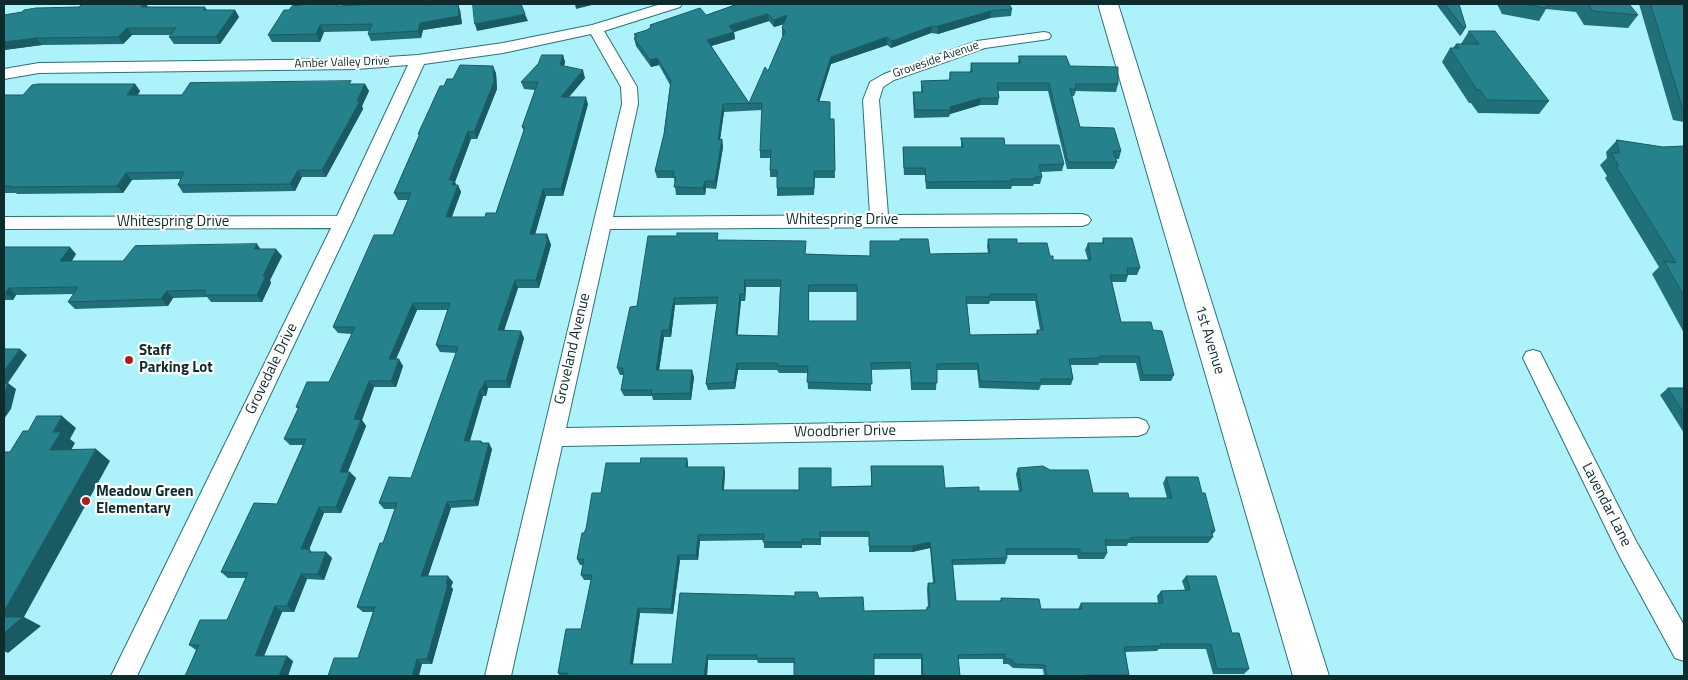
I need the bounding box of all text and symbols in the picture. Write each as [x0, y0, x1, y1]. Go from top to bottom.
street label: Groveside Avenue [891, 39, 981, 81]
street label: Amber Valley Drive [294, 54, 390, 72]
street label: Whitespring Drive [786, 211, 898, 229]
street label: Whitespring Drive [117, 213, 229, 231]
street label: Groveland Avenue [551, 291, 595, 407]
street label: 1st Avenue [1190, 303, 1228, 377]
street label: Grovedale Drive [242, 320, 302, 418]
place label: Staff Parking Lot [139, 342, 213, 377]
marker: Staff Parking Lot [123, 354, 135, 366]
street label: Woodbrier Drive [794, 422, 896, 442]
street label: Lavendar Lane [1577, 460, 1635, 550]
place label: Meadow Green Elementary [96, 483, 194, 518]
marker: Meadow Green Elementary [80, 495, 92, 507]

